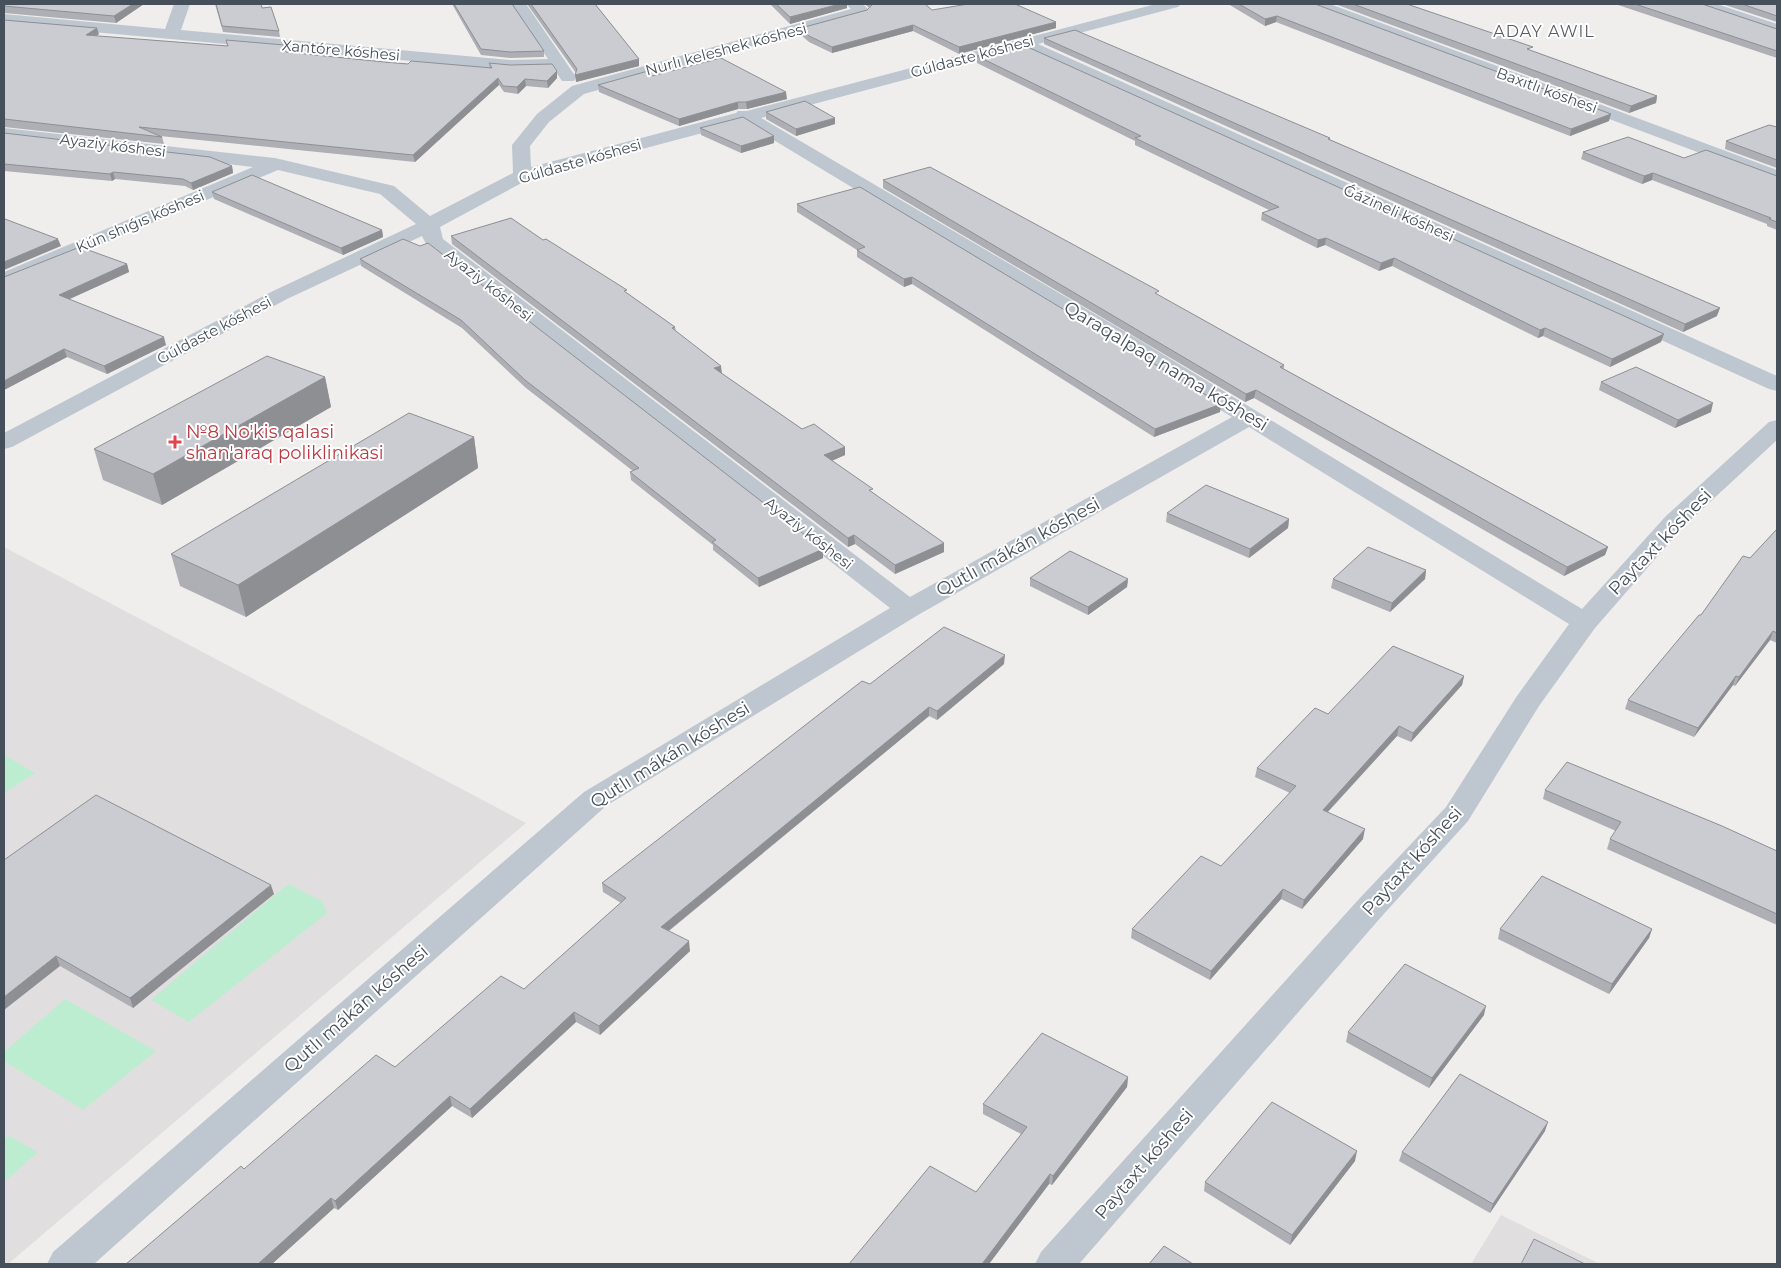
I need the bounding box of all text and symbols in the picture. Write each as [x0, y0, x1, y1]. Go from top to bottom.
street label: Nurlı keleshek kóshesi [643, 18, 809, 80]
district label: ADAY AWIL [1493, 22, 1595, 41]
street label: Gúldaste kóshesi [908, 30, 1036, 82]
street label: Xantóre kóshesi [281, 35, 401, 65]
street label: Baxıtlı kóshesi [1494, 63, 1600, 117]
street label: Ayaziy kóshesi [59, 129, 167, 161]
street label: Gúldaste kóshesi [516, 134, 644, 188]
street label: Ǵázineli kóshesi [1341, 180, 1457, 246]
street label: Kún shıǵıs kóshesi [73, 185, 207, 257]
street label: Ayaziy kóshesi [441, 245, 537, 325]
street label: Gúldaste kóshesi [154, 292, 274, 368]
street label: Qaraqalpaq nama kóshesi [1060, 296, 1272, 436]
place label: №8 No'kis qalasi shan'araq poliklinikasi [186, 421, 383, 464]
marker: №8 No'kis qalasi shan'araq poliklinikasi [168, 435, 182, 449]
street label: Paytaxt kóshesi [1604, 484, 1716, 600]
street label: Ayaziy kóshesi [761, 493, 857, 573]
street label: Qutlı mákán kóshesi [932, 493, 1104, 601]
street label: Qutlı mákán kóshesi [586, 697, 754, 813]
street label: Paytaxt kóshesi [1357, 802, 1467, 920]
street label: Qutlı mákán kóshesi [279, 940, 433, 1078]
street label: Paytaxt kóshesi [1090, 1104, 1198, 1224]

